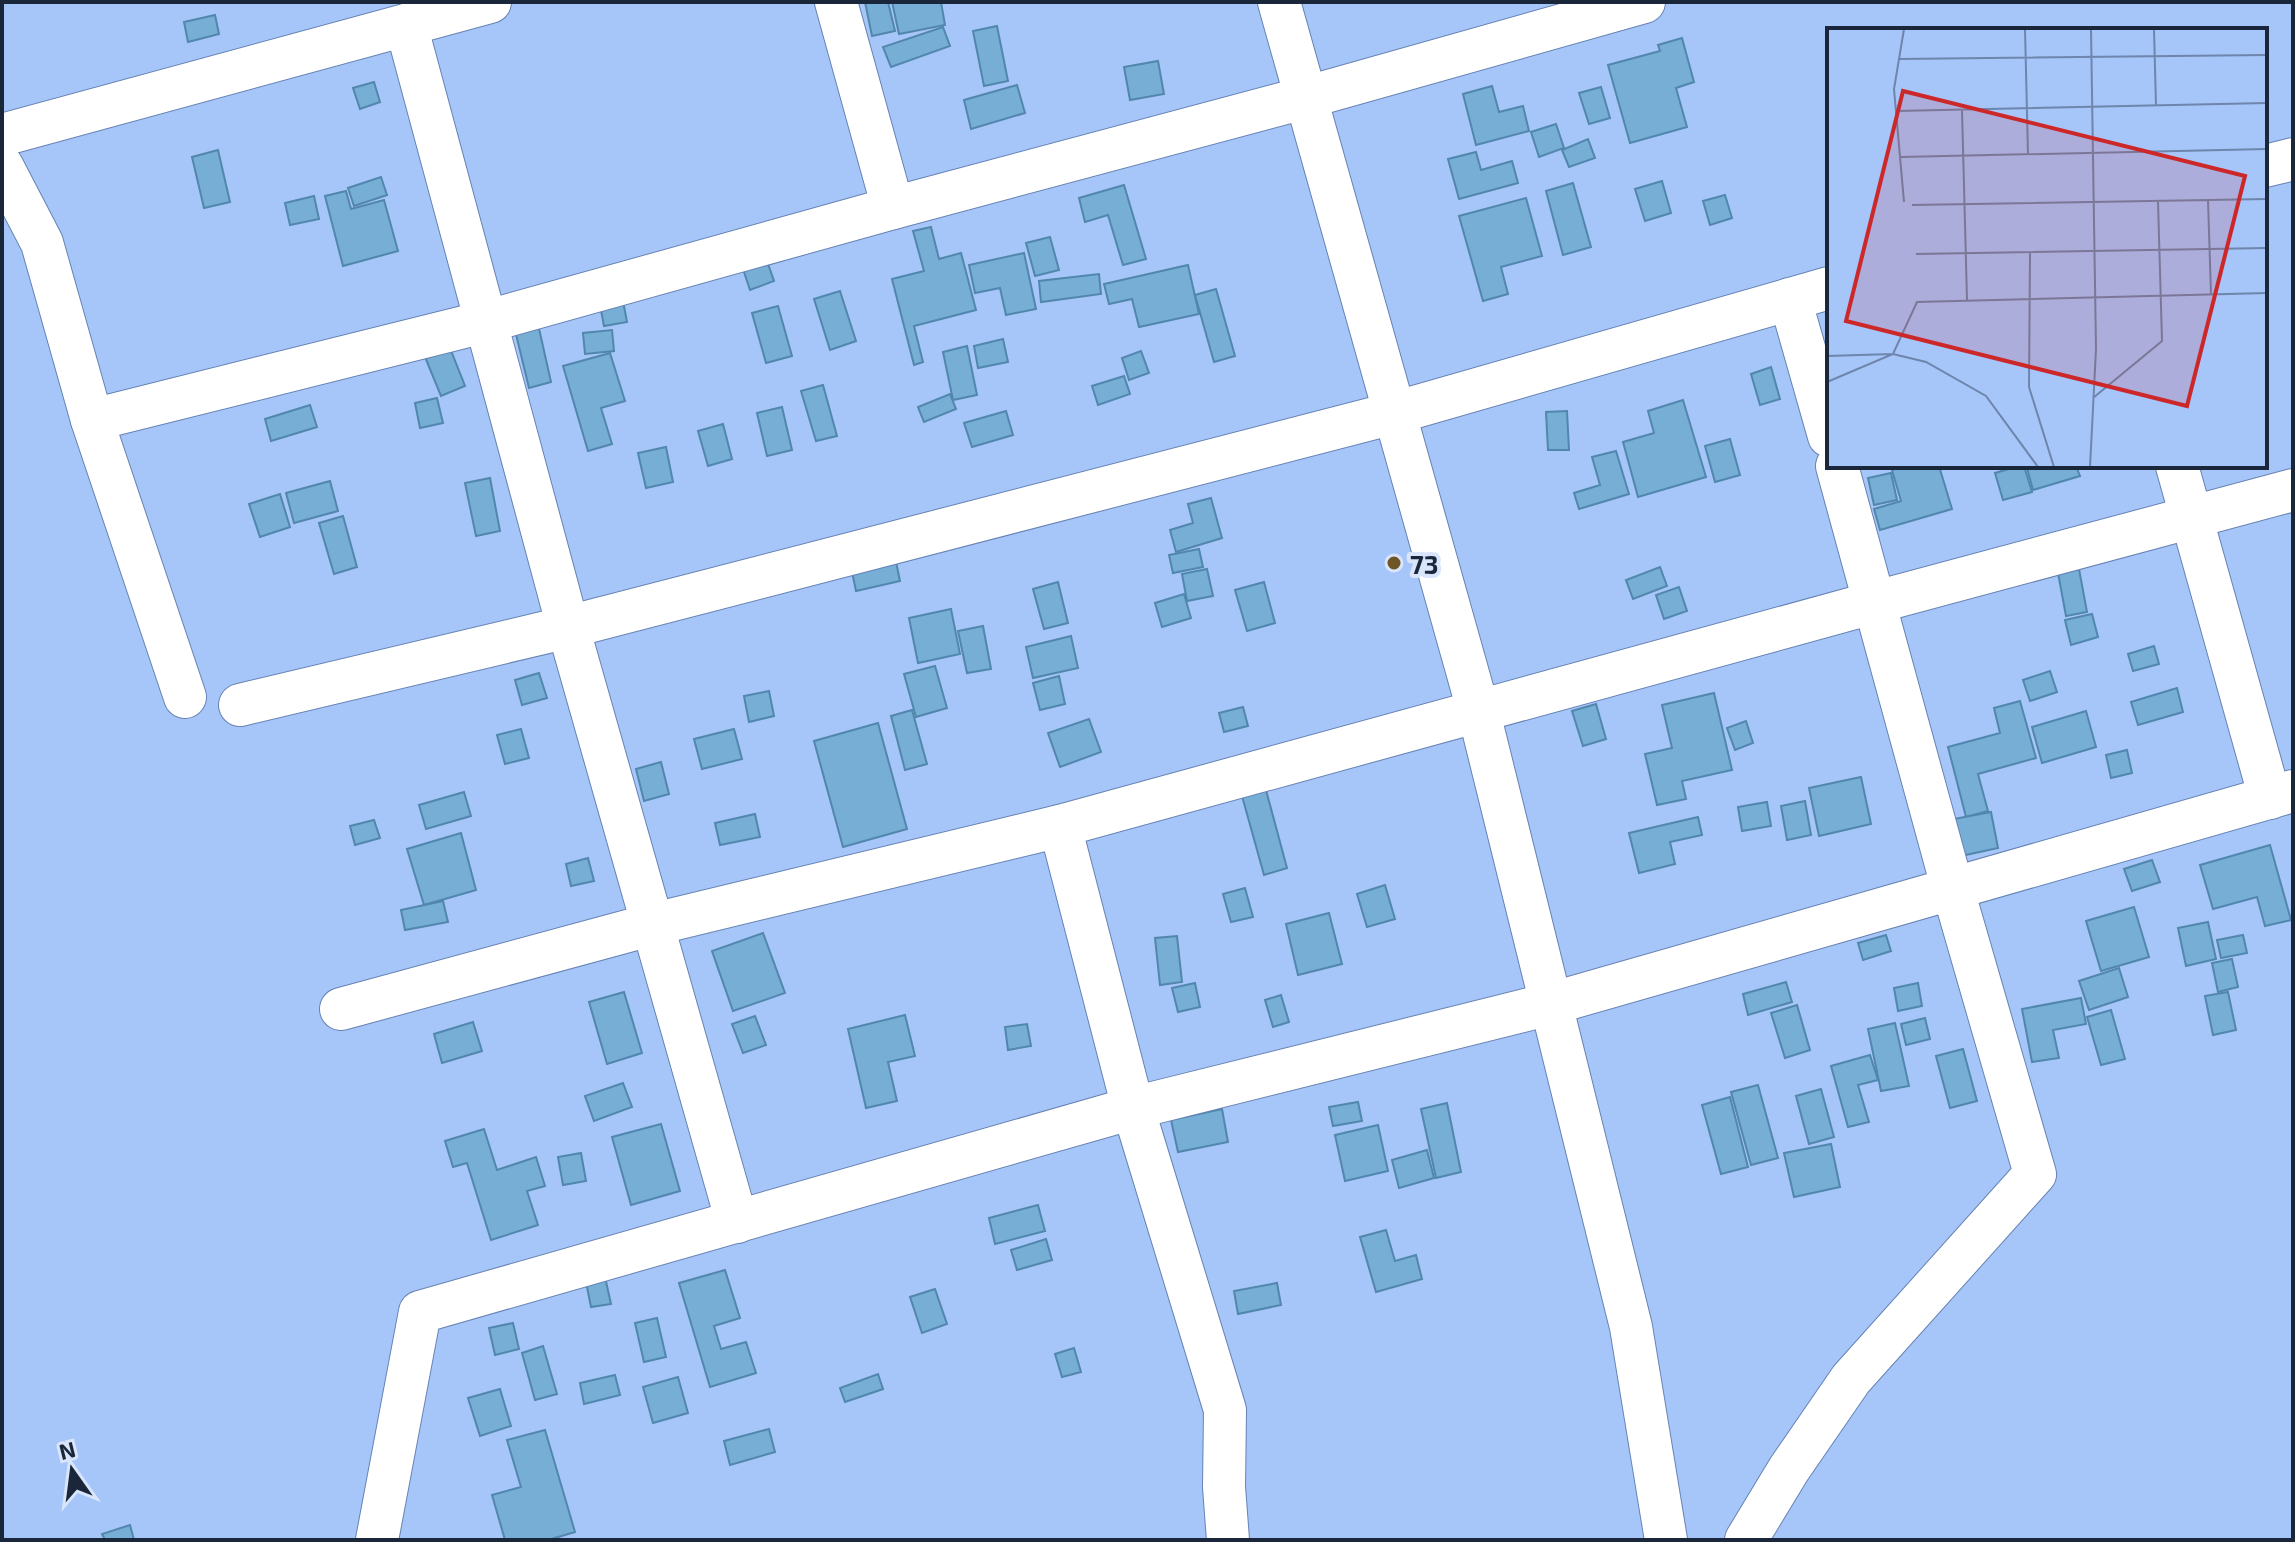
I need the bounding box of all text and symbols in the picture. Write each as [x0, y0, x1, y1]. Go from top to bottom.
inset map [1827, 28, 2267, 468]
place label: 73 [1410, 548, 1438, 579]
marker: 73 [1385, 554, 1403, 572]
north arrow [32, 1430, 112, 1510]
text: N [56, 1435, 78, 1464]

